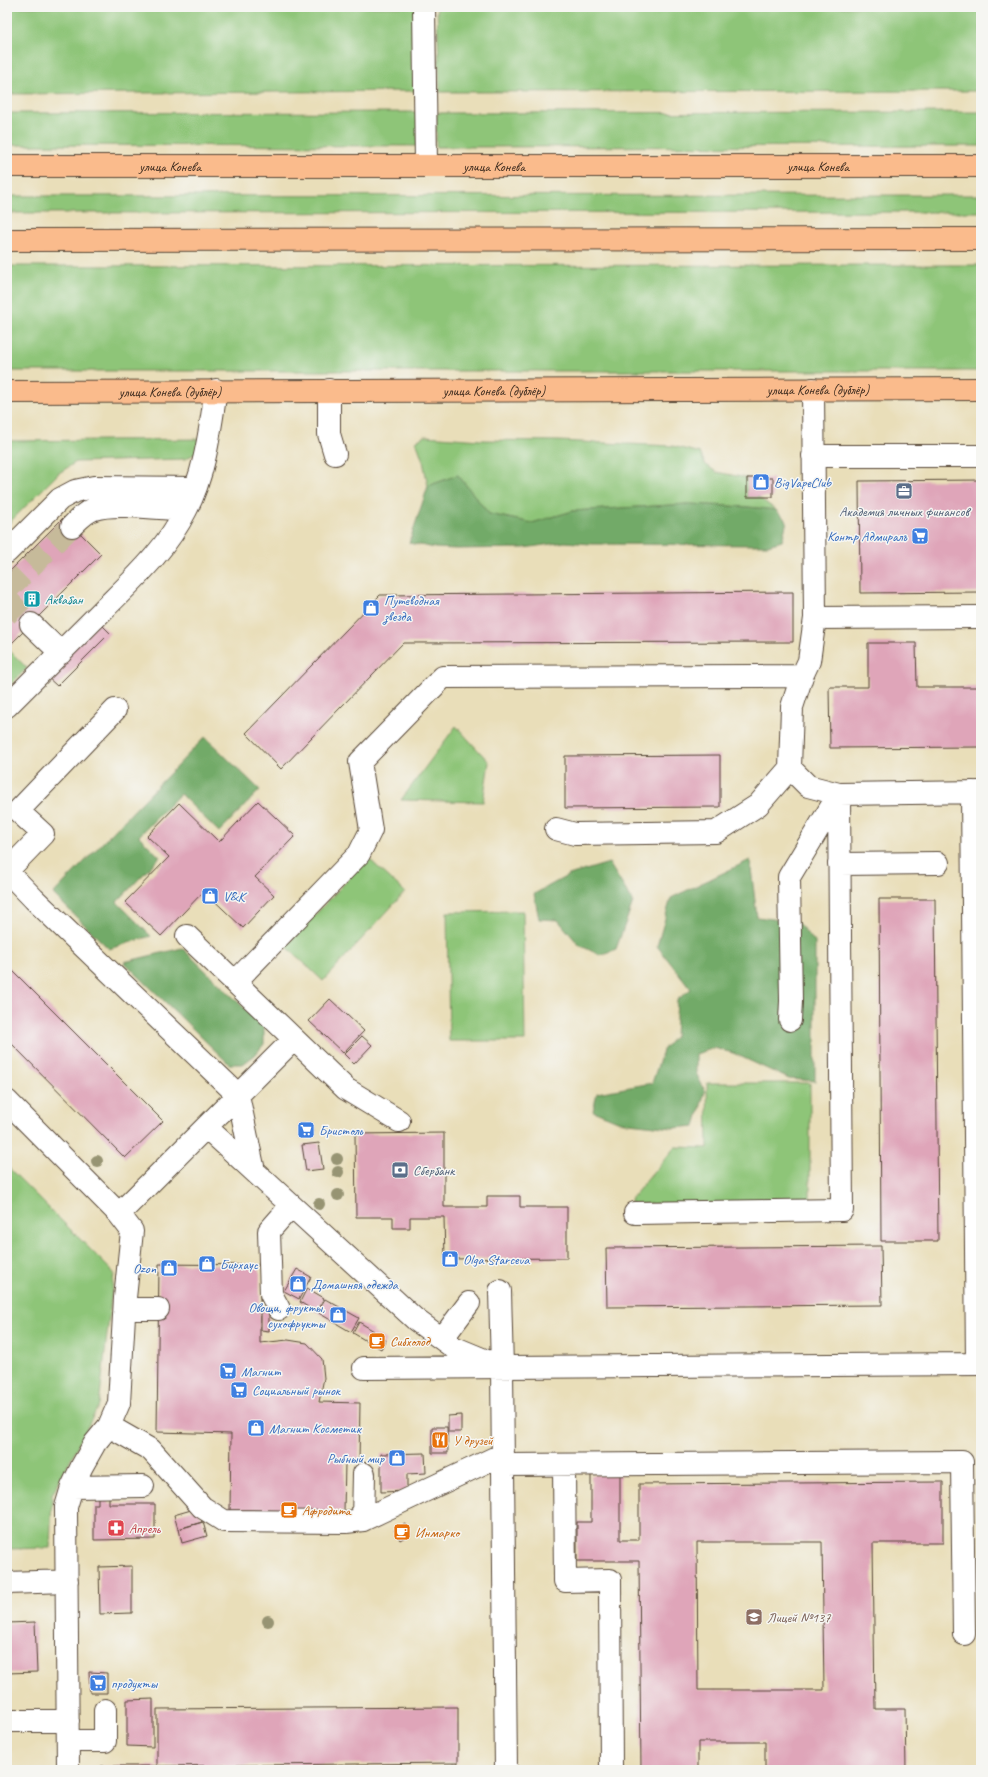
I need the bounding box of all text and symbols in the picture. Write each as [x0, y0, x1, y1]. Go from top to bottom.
street label: улица Конева [138, 158, 202, 175]
street label: улица Конева [462, 158, 526, 175]
street label: улица Конева [786, 158, 850, 175]
street label: улица Конева (дублёр) [766, 381, 871, 398]
street label: улица Конева (дублёр) [442, 382, 547, 399]
street label: улица Конева (дублёр) [118, 383, 223, 400]
shop icon: BigVapeClub [751, 472, 771, 492]
place label: BigVapeClub [774, 474, 832, 491]
office icon: Академия личных финансов [894, 481, 914, 501]
place label: Академия личных финансов [839, 503, 971, 520]
supermarket icon: Контр Адмиралъ [910, 526, 930, 546]
place label: Контр Адмиралъ [827, 528, 908, 545]
building icon: Аквабан [22, 589, 42, 609]
place label: Аквабан [45, 591, 84, 608]
place label: Путеводная звезда [382, 592, 440, 625]
shop icon: Путеводная звезда [361, 598, 381, 618]
shop icon: V&K [200, 886, 220, 906]
place label: V&K [223, 888, 248, 905]
supermarket icon: Бристоль [296, 1120, 316, 1140]
place label: Бристоль [319, 1122, 364, 1139]
bank icon: Сбербанк [390, 1160, 410, 1180]
place label: Сбербанк [413, 1162, 456, 1179]
shop icon: Olga Starceva [440, 1249, 460, 1269]
place label: Olga Starceva [463, 1251, 530, 1268]
shop icon: Бирхаус [197, 1254, 217, 1274]
place label: Бирхаус [220, 1256, 259, 1273]
shop icon: Ozon [159, 1258, 179, 1278]
place label: Ozon [133, 1260, 157, 1277]
shop icon: Домашняя одежда [288, 1274, 308, 1294]
place label: Домашняя одежда [311, 1276, 399, 1293]
place label: Овощи, фрукты, сухофрукты [249, 1299, 327, 1332]
shop icon: Овощи, фрукты, сухофрукты [328, 1305, 348, 1325]
cafe icon: Сибхолод [367, 1331, 387, 1351]
place label: Сибхолод [390, 1333, 432, 1350]
supermarket icon: Магнит [218, 1361, 238, 1381]
place label: Магнит [241, 1363, 282, 1380]
supermarket icon: Социальный рынок [229, 1380, 249, 1400]
place label: Социальный рынок [252, 1382, 342, 1399]
shop icon: Магнит Косметик [246, 1418, 266, 1438]
place label: Магнит Косметик [269, 1420, 363, 1437]
restaurant icon: У друзей [430, 1430, 450, 1450]
place label: У друзей [453, 1432, 494, 1449]
shop icon: Рыбный мир [387, 1448, 407, 1468]
place label: Рыбный мир [327, 1450, 385, 1467]
cafe icon: Афродита [279, 1500, 299, 1520]
place label: Афродита [302, 1502, 352, 1519]
pharmacy icon: Апрель [106, 1518, 126, 1538]
place label: Апрель [129, 1520, 162, 1537]
cafe icon: Инмарко [392, 1522, 412, 1542]
place label: Инмарко [415, 1524, 461, 1541]
school or university icon: Лицей №137 [744, 1607, 764, 1627]
place label: Лицей №137 [767, 1609, 831, 1626]
supermarket icon: продукты [88, 1673, 108, 1693]
place label: продукты [111, 1675, 159, 1692]

